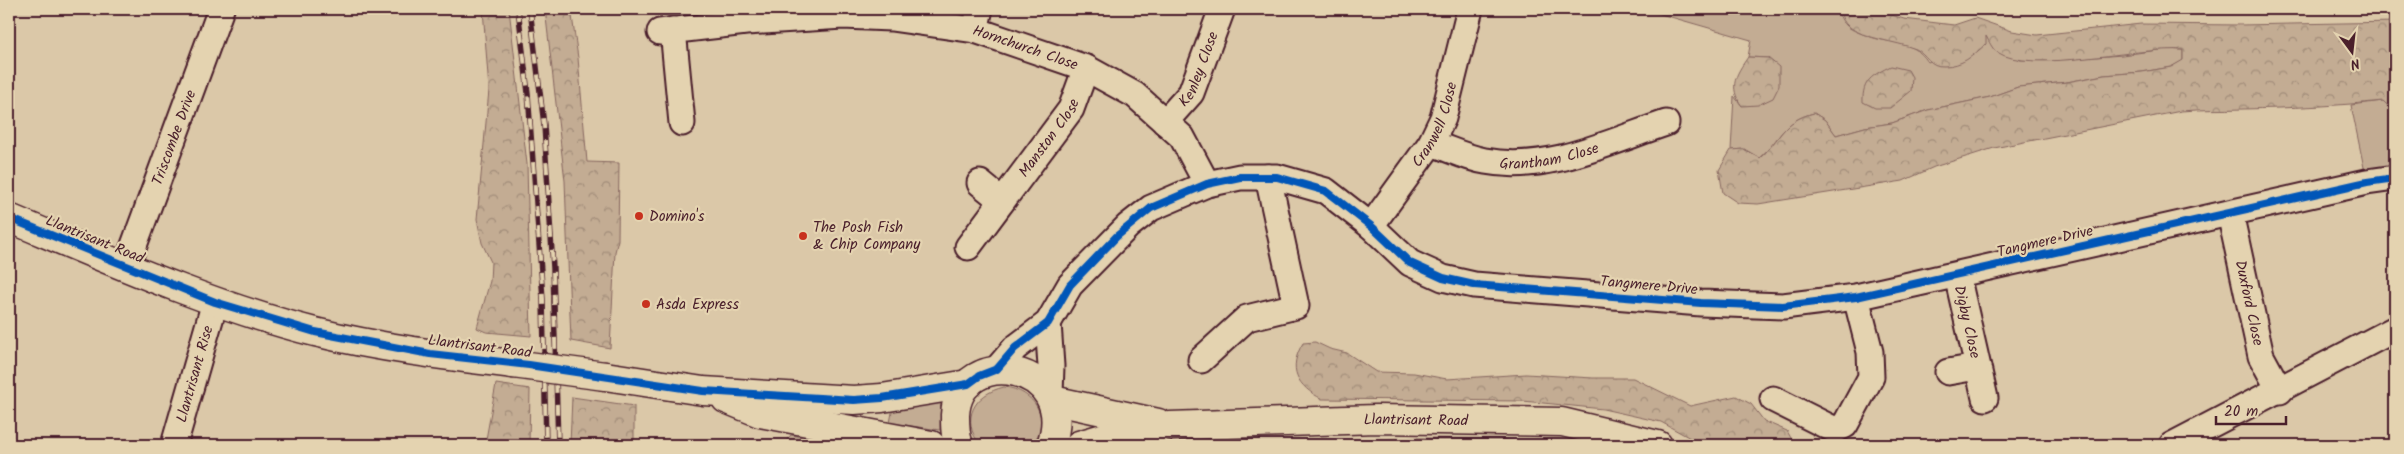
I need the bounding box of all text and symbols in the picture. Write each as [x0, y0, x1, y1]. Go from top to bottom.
street label: Hornchurch Close [969, 19, 1081, 77]
street label: Kenley Close [1173, 28, 1226, 113]
north arrow [2326, 28, 2376, 78]
text: N [2348, 52, 2362, 75]
street label: Cranwell Close [1406, 79, 1465, 173]
street label: Triscombe Drive [146, 86, 203, 189]
street label: Manston Close [1013, 96, 1087, 183]
street label: Grantham Close [1499, 137, 1603, 177]
place label: Domino's [649, 205, 705, 229]
street label: Llantrisant Road [42, 209, 148, 271]
marker: Domino's [633, 210, 645, 222]
place label: The Posh Fish & Chip Company [813, 216, 921, 257]
street label: Tangmere Drive [1995, 219, 2096, 265]
marker: The Posh Fish & Chip Company [797, 230, 809, 242]
street label: Duxford Close [2228, 258, 2269, 348]
street label: Tangmere Drive [1599, 270, 1699, 302]
street label: Digby Close [1947, 283, 1987, 361]
place label: Asda Express [656, 293, 740, 317]
marker: Asda Express [640, 298, 652, 310]
street label: Llantrisant Rise [170, 323, 221, 426]
street label: Llantrisant Road [427, 329, 534, 365]
scale bar [2216, 394, 2286, 426]
text: 20 m [2224, 400, 2258, 424]
street label: Llantrisant Road [1363, 408, 1469, 433]

